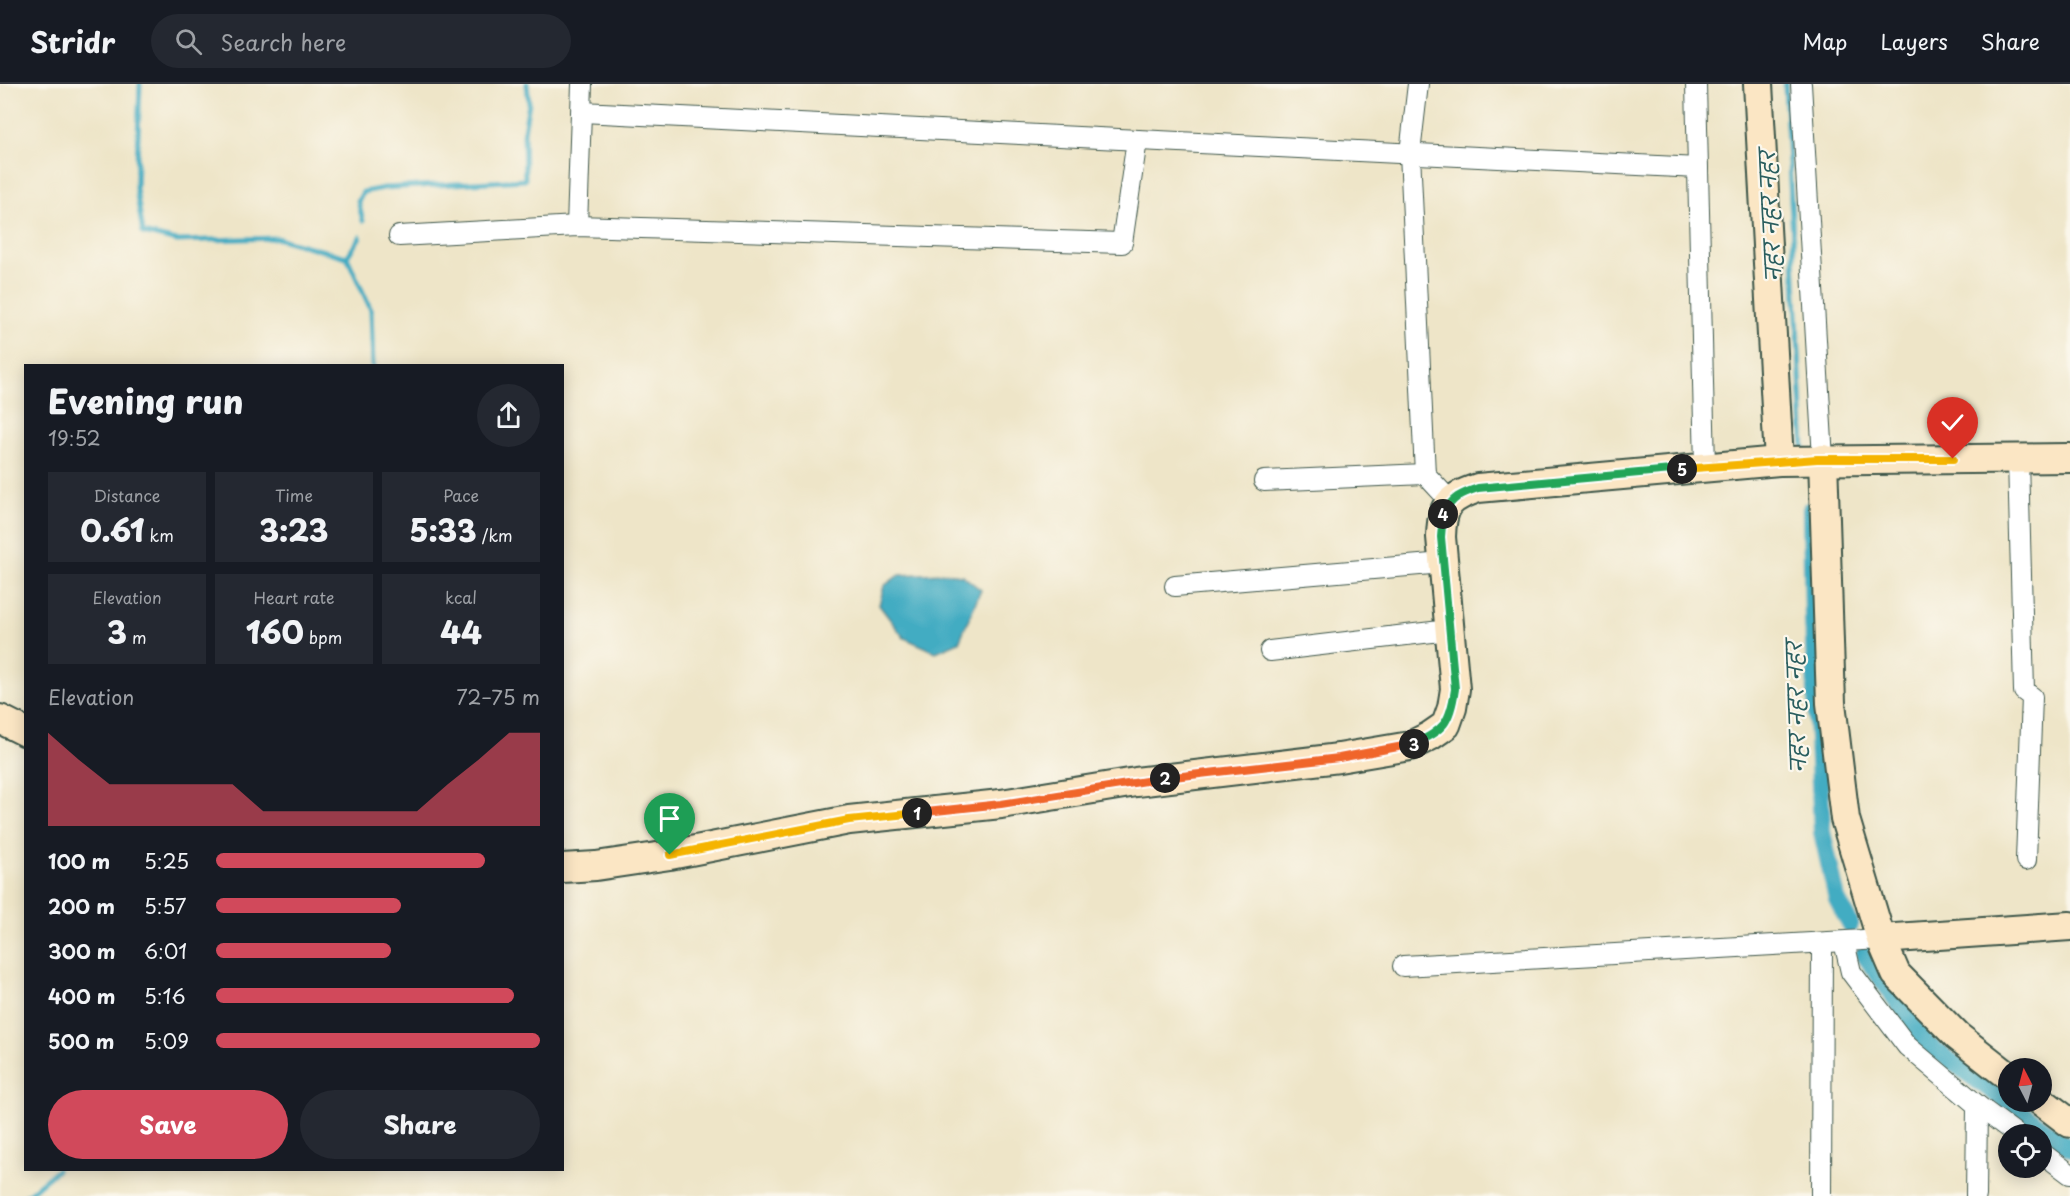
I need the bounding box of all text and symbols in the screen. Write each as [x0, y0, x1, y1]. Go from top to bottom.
search box [151, 14, 571, 68]
text: Stridr [30, 20, 115, 63]
icon: search [172, 25, 205, 58]
text: Search here [220, 25, 346, 58]
text: Map [1803, 25, 1847, 57]
text: Layers [1880, 25, 1948, 57]
text: Share [1981, 25, 2040, 57]
water label: नहर नहर नहर [1749, 144, 1788, 282]
text: Evening run [48, 375, 243, 425]
button: share [477, 384, 540, 447]
pin [1927, 397, 1978, 459]
icon: check [1936, 406, 1969, 439]
text: 19:52 [48, 423, 101, 453]
pin: 5 [1667, 454, 1697, 484]
text: 5 [1677, 457, 1687, 481]
text: Distance [93, 483, 161, 507]
text: Time [275, 483, 313, 507]
text: Pace [443, 483, 479, 507]
pin: 4 [1428, 499, 1458, 529]
text: 4 [1438, 502, 1448, 526]
text: 0.61 [80, 507, 144, 552]
text: 3:23 [260, 507, 328, 552]
text: 5:33 [410, 507, 477, 552]
text: km [144, 523, 174, 547]
text: /km [477, 523, 513, 547]
text: Elevation [92, 585, 162, 609]
text: Heart rate [254, 585, 334, 609]
text: kcal [445, 585, 477, 609]
text: 3 [107, 609, 127, 654]
text: 160 [246, 609, 304, 654]
text: 44 [440, 609, 482, 654]
text: m [127, 625, 147, 649]
text: bpm [304, 625, 342, 649]
water label: नहर नहर नहर [1777, 635, 1813, 773]
text: Elevation [48, 682, 134, 712]
text: 72–75 m [456, 682, 540, 712]
pin: 3 [1399, 729, 1429, 759]
text: 3 [1409, 732, 1419, 756]
pin: 2 [1150, 763, 1180, 793]
text: 2 [1159, 766, 1171, 790]
pin [644, 793, 695, 855]
pin: 1 [902, 798, 932, 828]
text: 1 [913, 801, 921, 825]
icon: arrive [653, 802, 686, 835]
text: 100 m [48, 846, 110, 876]
text: 5:25 [144, 846, 189, 876]
text: 200 m [48, 891, 115, 921]
text: 5:57 [144, 891, 187, 921]
text: 300 m [48, 936, 116, 966]
text: 6:01 [144, 936, 187, 966]
text: 400 m [48, 981, 116, 1011]
text: 5:16 [144, 981, 186, 1011]
text: 500 m [48, 1026, 115, 1056]
text: 5:09 [144, 1026, 189, 1056]
north arrow [1998, 1058, 2052, 1112]
map controls [1998, 1058, 2052, 1178]
button: Save [48, 1090, 288, 1159]
button: Share [300, 1090, 540, 1159]
button: locate [1998, 1124, 2052, 1178]

